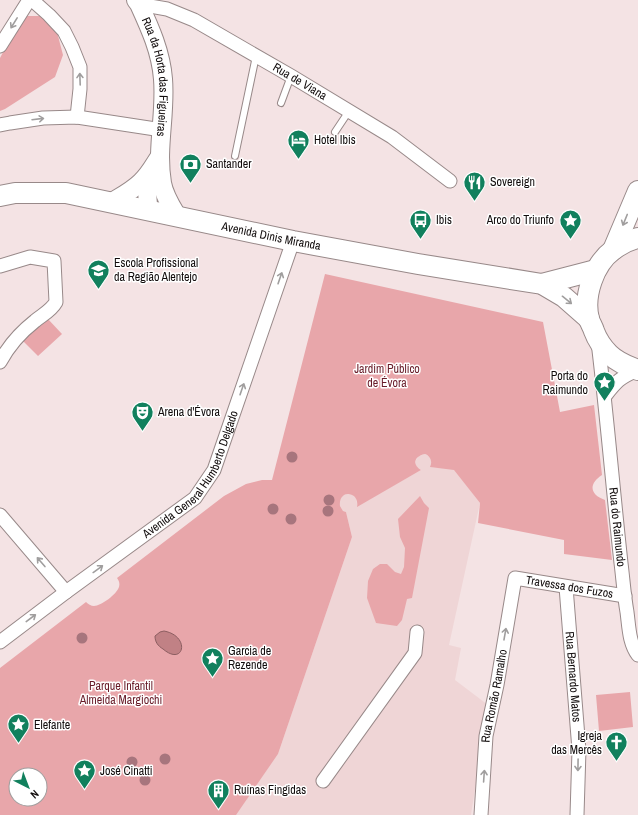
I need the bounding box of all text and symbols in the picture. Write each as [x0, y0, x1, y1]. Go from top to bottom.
street label: Rua da Horta das Figueiras [138, 15, 172, 137]
one-way arrow [10, 17, 18, 29]
street label: Rua de Viana [270, 59, 330, 104]
one-way arrow [76, 73, 84, 86]
one-way arrow [31, 115, 44, 123]
hotel icon: Hotel Ibis [285, 127, 311, 160]
place label: Hotel Ibis [314, 132, 356, 148]
bank icon: Santander [177, 151, 203, 184]
place label: Santander [206, 156, 252, 172]
restaurant icon: Sovereign [461, 169, 487, 202]
place label: Sovereign [490, 174, 535, 190]
bus stop icon: Ibis [407, 207, 433, 240]
place icon: Arco do Triunfo [557, 207, 583, 240]
place label: Ibis [436, 212, 452, 228]
place label: Arco do Triunfo [486, 212, 554, 228]
one-way arrow [621, 214, 629, 226]
street label: Avenida Dinis Miranda [219, 218, 323, 254]
place label: Escola Profissional da Região Alentejo [114, 255, 198, 285]
school or university icon: Escola Profissional da Região Alentejo [85, 257, 111, 290]
one-way arrow [277, 272, 284, 285]
one-way arrow [561, 296, 572, 304]
park label: Jardim Público de Évora [354, 361, 420, 391]
place label: Porta do Raimundo [543, 368, 588, 398]
place icon: Porta do Raimundo [591, 370, 617, 403]
one-way arrow [239, 383, 246, 396]
theatre icon: Arena d'Évora [129, 399, 155, 432]
place label: Arena d'Évora [157, 404, 221, 420]
street label: Avenida General Humberto Delgado [138, 408, 242, 542]
street label: Rua do Raimundo [605, 487, 629, 568]
one-way arrow [37, 558, 46, 568]
one-way arrow [92, 565, 103, 573]
street label: Travessa dos Fuzos [525, 572, 614, 602]
one-way arrow [25, 614, 36, 623]
one-way arrow [502, 628, 510, 641]
street label: Rua Bernardo Matos [562, 631, 585, 723]
place label: Garcia de Rezende [228, 643, 271, 673]
place icon: Garcia de Rezende [199, 645, 225, 678]
street label: Rua Romão Ramalho [478, 648, 511, 743]
park label: Parque Infantil Almeida Margiochi [79, 678, 162, 708]
place icon: Elefante [5, 712, 31, 745]
place label: Elefante [34, 717, 70, 733]
place label: Igreja das Mercês [551, 728, 603, 758]
church icon: Igreja das Mercês [604, 730, 630, 763]
place icon: José Cinatti [71, 758, 97, 791]
one-way arrow [575, 758, 582, 771]
place label: José Cinatti [100, 763, 153, 779]
north arrow [8, 767, 48, 807]
one-way arrow [480, 770, 487, 783]
building icon: Ruínas Fingidas [205, 777, 231, 810]
place label: Ruínas Fingidas [234, 782, 306, 798]
text: N [28, 787, 42, 802]

